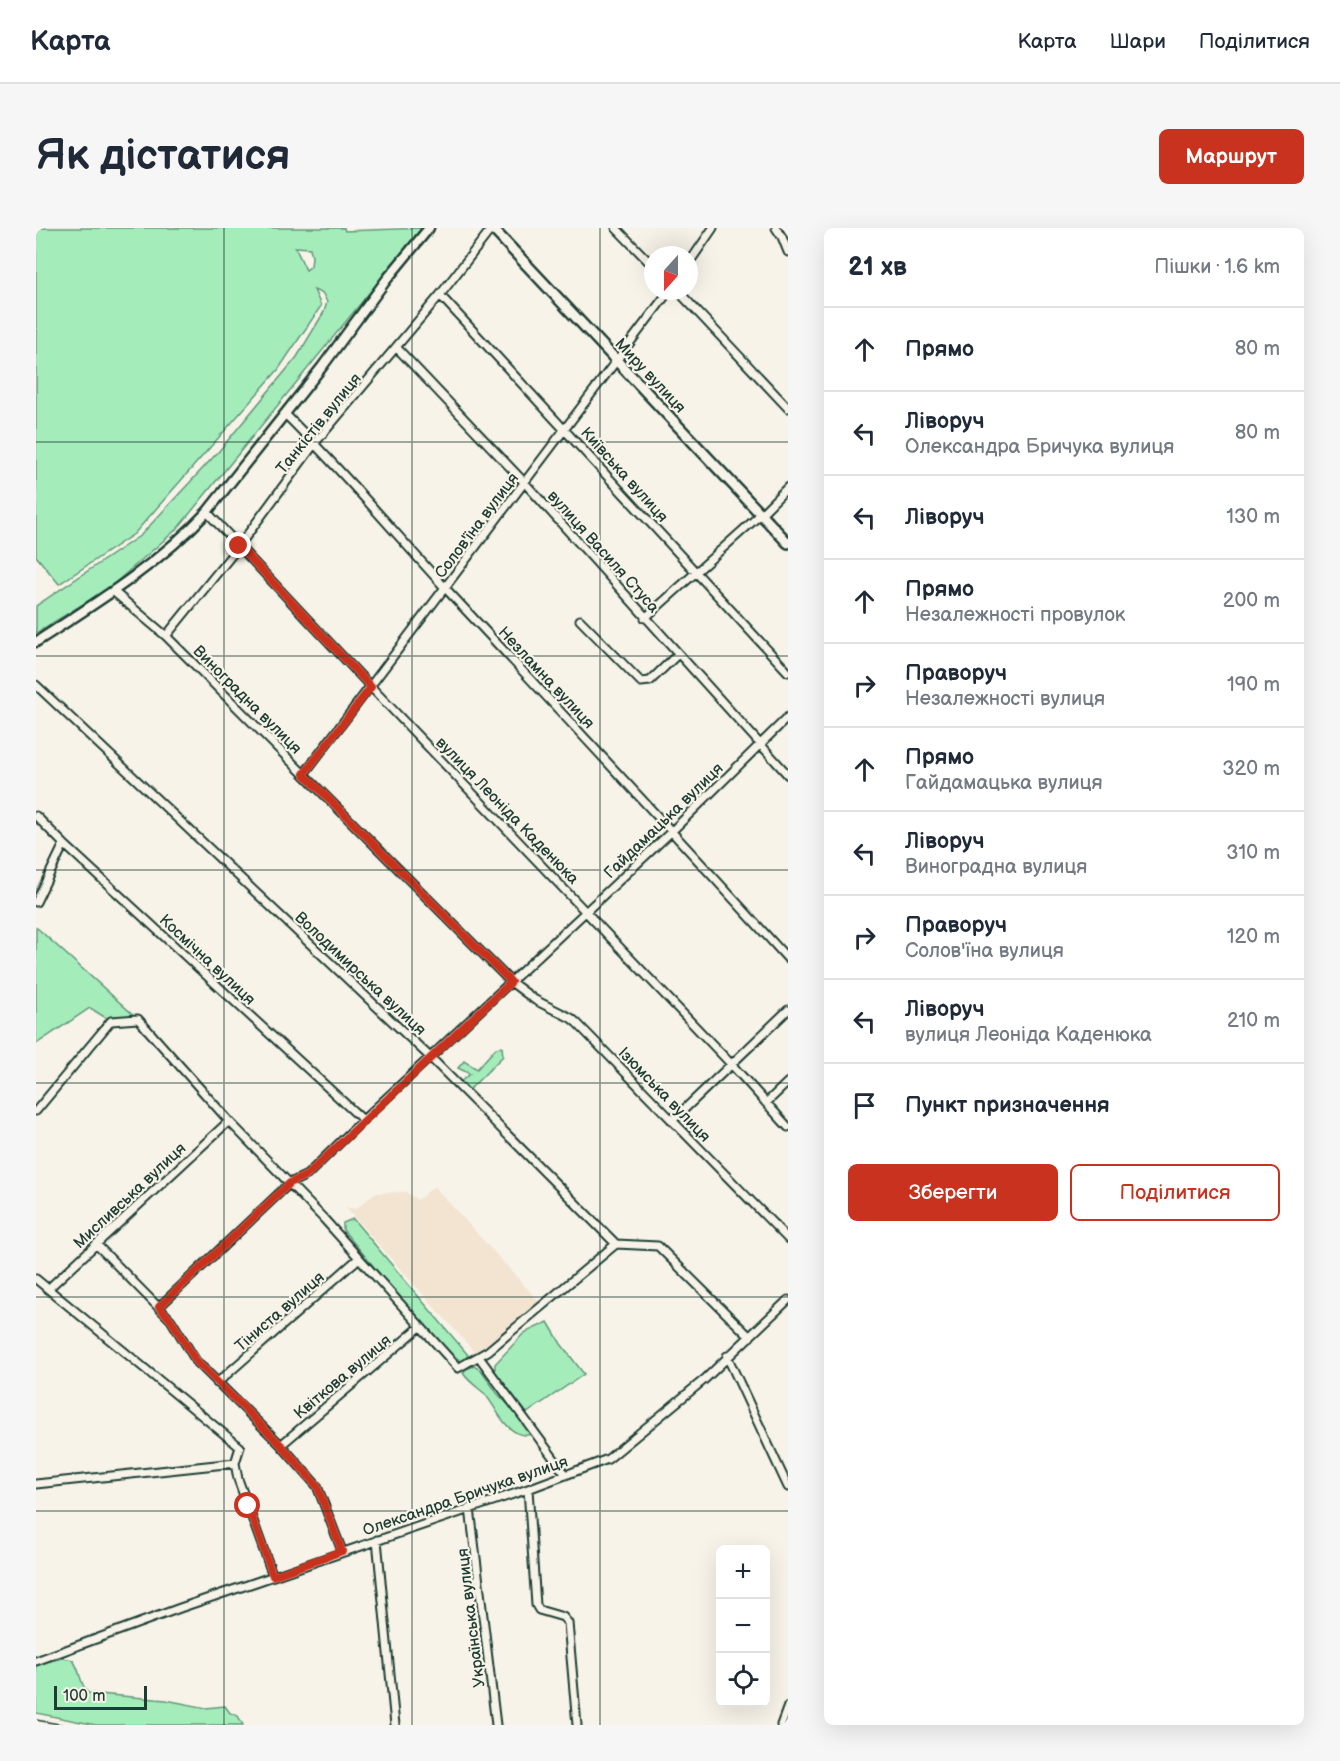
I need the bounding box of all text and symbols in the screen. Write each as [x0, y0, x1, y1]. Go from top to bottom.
text: Карта [30, 25, 110, 58]
text: Карта [1017, 29, 1077, 54]
text: Шари [1110, 29, 1166, 54]
text: Поділитися [1199, 29, 1310, 54]
button: Маршрут [1159, 129, 1304, 184]
text: Як дістатися [36, 131, 290, 182]
north arrow [644, 246, 698, 300]
text: 21 хв [848, 252, 907, 283]
text: Пішки · 1.6 km [1154, 255, 1280, 279]
icon: ahead [848, 333, 881, 366]
street label: Миру вулиця [611, 335, 689, 417]
text: Прямо [905, 336, 974, 363]
text: 80 m [1235, 337, 1280, 361]
street label: Танкістів вулиця [273, 370, 366, 478]
text: Ліворуч [905, 408, 985, 435]
icon: left [848, 417, 881, 450]
text: 80 m [1235, 421, 1280, 445]
street label: Київська вулиця [576, 424, 672, 527]
text: Олександра Бричука вулиця [905, 435, 1174, 459]
street label: Солов'їна вулиця [431, 469, 523, 582]
street label: вулиця Василя Стуса [543, 487, 663, 617]
icon: left [848, 501, 881, 534]
text: Ліворуч [905, 504, 985, 531]
text: 130 m [1226, 505, 1280, 529]
route end [225, 532, 251, 558]
text: Прямо [905, 576, 974, 603]
icon: ahead [848, 585, 881, 618]
text: 200 m [1223, 589, 1280, 613]
text: Незалежності провулок [905, 603, 1125, 627]
street label: Незламна вулиця [494, 623, 598, 733]
street label: Виноградна вулиця [189, 642, 305, 758]
text: Праворуч [905, 660, 1007, 687]
icon: right [848, 669, 881, 702]
text: 190 m [1227, 673, 1280, 697]
text: Незалежності вулиця [905, 687, 1105, 711]
street label: вулиця Леоніда Каденюка [432, 733, 583, 889]
text: Прямо [905, 744, 974, 771]
icon: ahead [848, 753, 881, 786]
text: 320 m [1222, 757, 1280, 781]
street label: Гайдамацька вулиця [601, 759, 728, 883]
text: Гайдамацька вулиця [905, 771, 1103, 795]
text: Ліворуч [905, 828, 985, 855]
icon: left [848, 837, 881, 870]
text: 310 m [1226, 841, 1280, 865]
text: Виноградна вулиця [905, 855, 1087, 879]
street label: Володимирська вулиця [290, 908, 430, 1040]
street label: Космічна вулиця [155, 911, 259, 1009]
text: Праворуч [905, 912, 1007, 939]
icon: right [848, 921, 881, 954]
text: 120 m [1227, 925, 1280, 949]
text: Солов'їна вулиця [905, 939, 1064, 963]
text: Ліворуч [905, 996, 985, 1023]
icon: left [848, 1005, 881, 1038]
text: 210 m [1227, 1009, 1280, 1033]
text: вулиця Леоніда Каденюка [905, 1023, 1152, 1047]
street label: Ізюмська вулиця [614, 1044, 714, 1147]
icon: arrive [848, 1089, 881, 1122]
text: Пункт призначення [905, 1092, 1110, 1119]
street label: Мисливська вулиця [70, 1139, 190, 1253]
button: Зберегти [848, 1164, 1058, 1221]
button: Поділитися [1070, 1164, 1280, 1221]
street label: Тіниста вулиця [231, 1268, 329, 1356]
street label: Квіткова вулиця [291, 1331, 395, 1423]
street label: Олександра Бричука вулиця [361, 1452, 571, 1540]
route start [234, 1492, 260, 1518]
map controls [716, 1545, 770, 1707]
button: + [716, 1545, 770, 1599]
street label: Українська вулиця [454, 1547, 489, 1689]
button: − [716, 1599, 770, 1653]
button: locate [716, 1653, 770, 1707]
scale bar [54, 1683, 147, 1710]
text: 100 m [63, 1687, 106, 1706]

